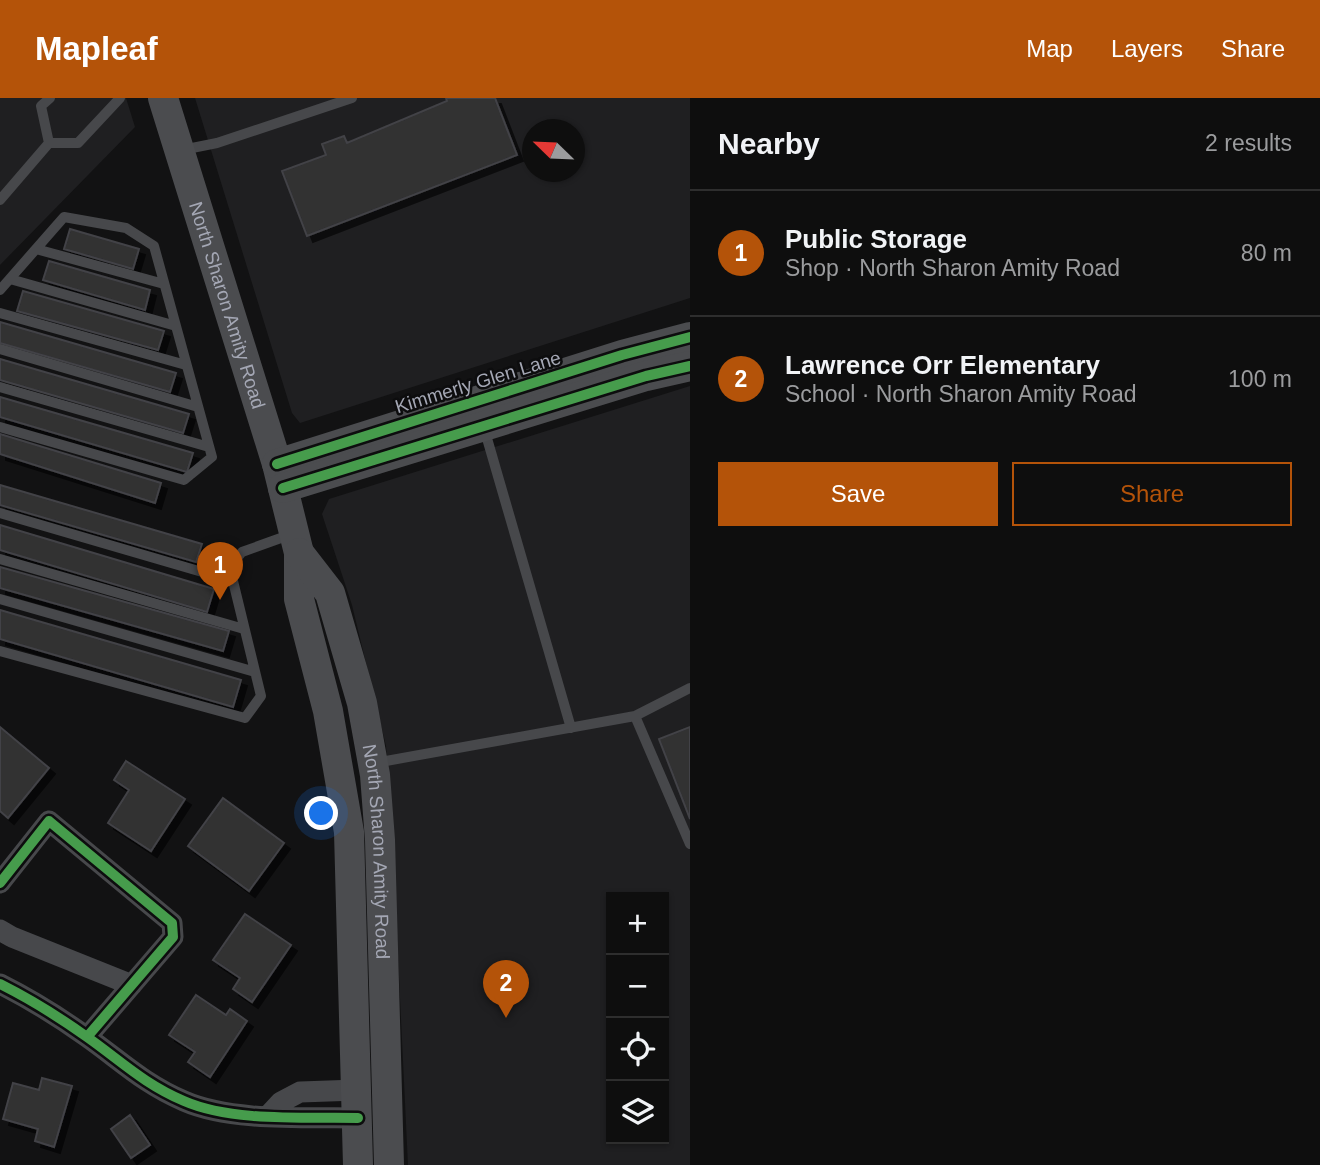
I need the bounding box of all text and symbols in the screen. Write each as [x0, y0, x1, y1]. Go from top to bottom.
text: Mapleaf [35, 30, 158, 67]
text: Map [1026, 35, 1073, 62]
text: Layers [1111, 35, 1183, 62]
text: Share [1221, 35, 1285, 62]
north arrow [522, 119, 585, 182]
text: Nearby [718, 127, 820, 160]
text: 2 results [1205, 130, 1292, 156]
street label: North Sharon Amity Road [185, 199, 270, 411]
text: Public Storage [785, 224, 967, 254]
text: 1 [735, 240, 747, 266]
text: 80 m [1241, 240, 1292, 266]
text: Shop · North Sharon Amity Road [785, 255, 1120, 281]
street label: Kimmerly Glen Lane [393, 347, 563, 417]
text: Lawrence Orr Elementary [785, 350, 1100, 380]
text: 2 [735, 366, 747, 392]
text: 100 m [1228, 366, 1292, 392]
text: School · North Sharon Amity Road [785, 381, 1137, 407]
button: Save [718, 462, 998, 526]
button: Share [1012, 462, 1292, 526]
pin: 1 [197, 542, 243, 600]
street label: North Sharon Amity Road [359, 742, 394, 960]
your location [304, 796, 338, 830]
map controls [606, 892, 669, 1144]
button: + [606, 892, 669, 955]
button: − [606, 955, 669, 1018]
pin: 2 [483, 960, 529, 1018]
button: locate [606, 1018, 669, 1081]
button: layers [606, 1081, 669, 1144]

